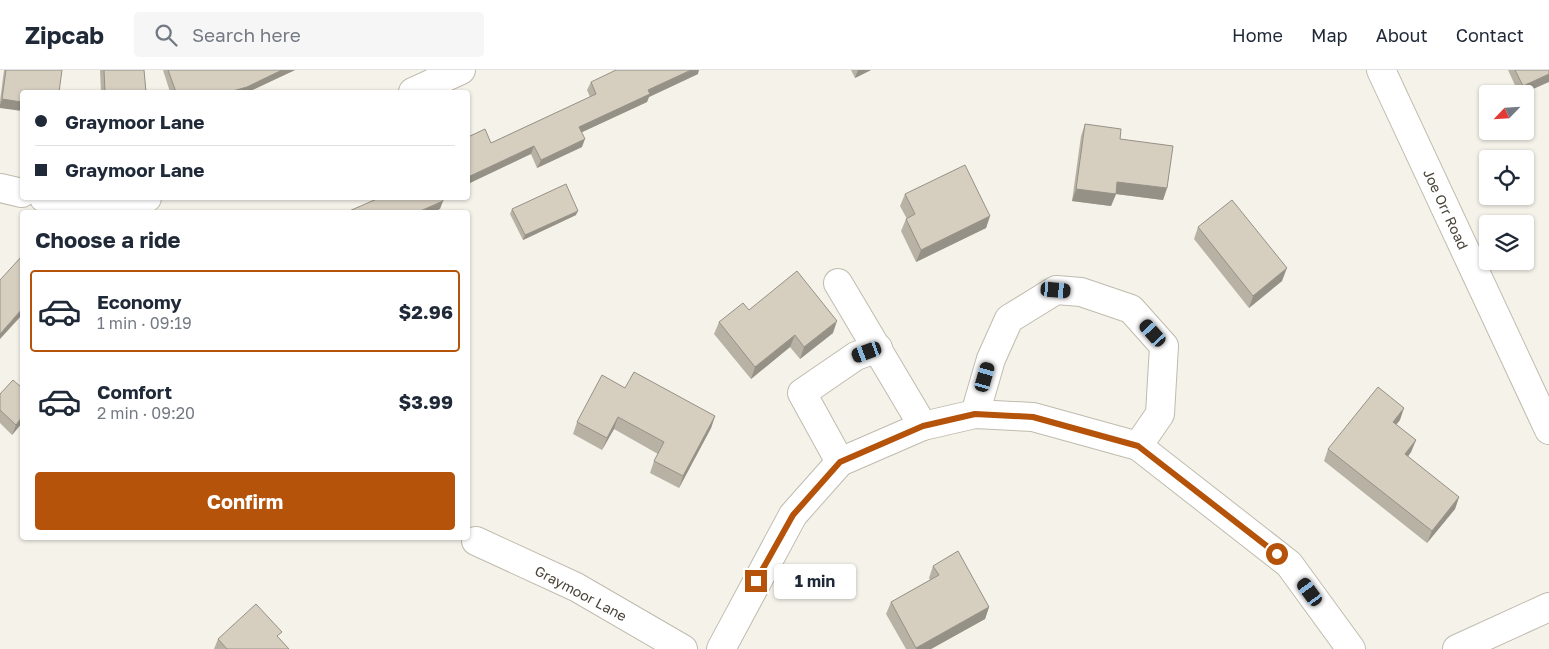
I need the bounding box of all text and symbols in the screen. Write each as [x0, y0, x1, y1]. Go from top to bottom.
search box [134, 12, 484, 57]
text: Zipcab [25, 20, 104, 49]
icon: search [152, 21, 180, 49]
text: Search here [192, 23, 301, 46]
text: Home [1232, 24, 1283, 46]
text: Map [1311, 24, 1348, 46]
text: About [1376, 24, 1428, 46]
text: Contact [1456, 24, 1524, 46]
north arrow [1479, 85, 1534, 140]
map controls [1479, 85, 1534, 270]
text: Graymoor Lane [65, 110, 205, 133]
button: locate [1479, 150, 1534, 205]
text: Graymoor Lane [65, 158, 205, 181]
street label: Joe Orr Road [1420, 166, 1472, 252]
button: layers [1479, 215, 1534, 270]
text: Choose a ride [35, 226, 181, 253]
car [1040, 281, 1071, 299]
icon: car [37, 289, 82, 334]
text: Economy [97, 290, 182, 313]
text: $2.96 [398, 300, 453, 323]
text: 1 min · 09:19 [97, 313, 192, 333]
car [1137, 317, 1168, 349]
car [850, 340, 883, 364]
car [973, 361, 996, 393]
icon: car [37, 379, 82, 424]
text: Comfort [97, 380, 172, 403]
text: $3.99 [398, 390, 453, 413]
text: 2 min · 09:20 [97, 403, 195, 423]
button: Confirm [35, 472, 455, 530]
route start [1266, 543, 1288, 565]
street label: Graymoor Lane [532, 562, 630, 624]
callout: 1 min [774, 564, 856, 598]
route end [745, 570, 767, 592]
text: 1 min [795, 571, 835, 591]
car [1295, 575, 1324, 609]

